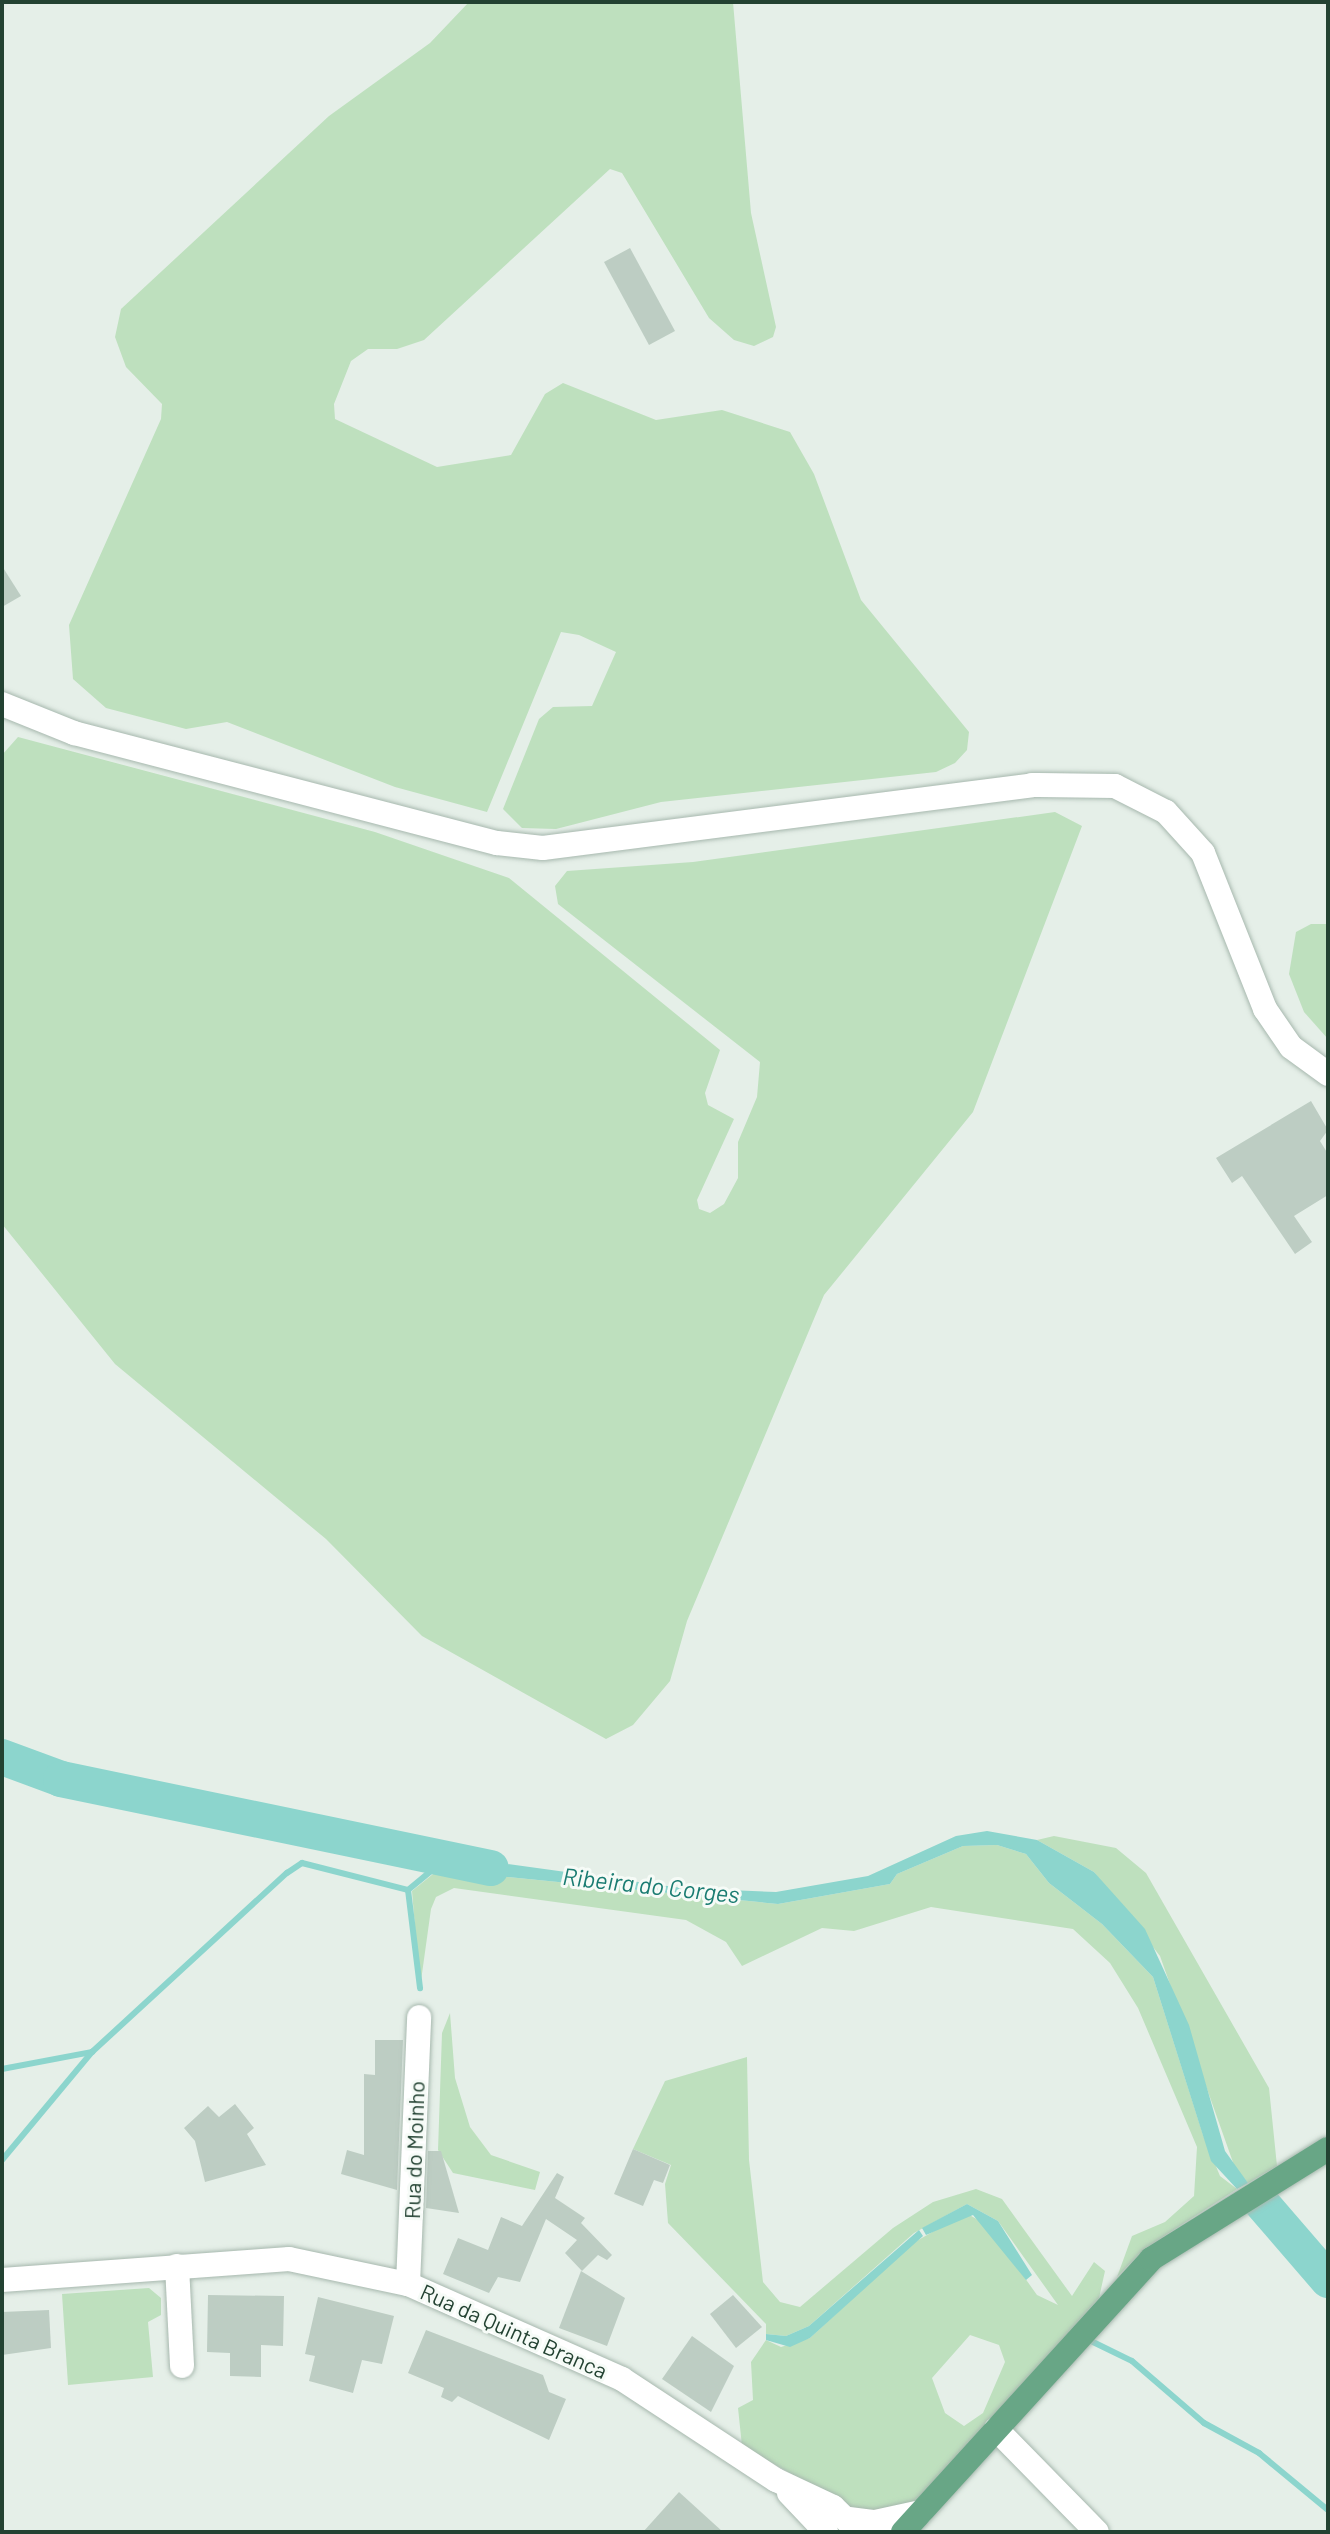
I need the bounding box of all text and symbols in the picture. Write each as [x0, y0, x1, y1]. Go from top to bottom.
water label: Ribeira do Corges [561, 1861, 741, 1909]
street label: Rua do Moinho [398, 2081, 430, 2219]
street label: Rua da Quinta Branca [417, 2278, 611, 2384]

